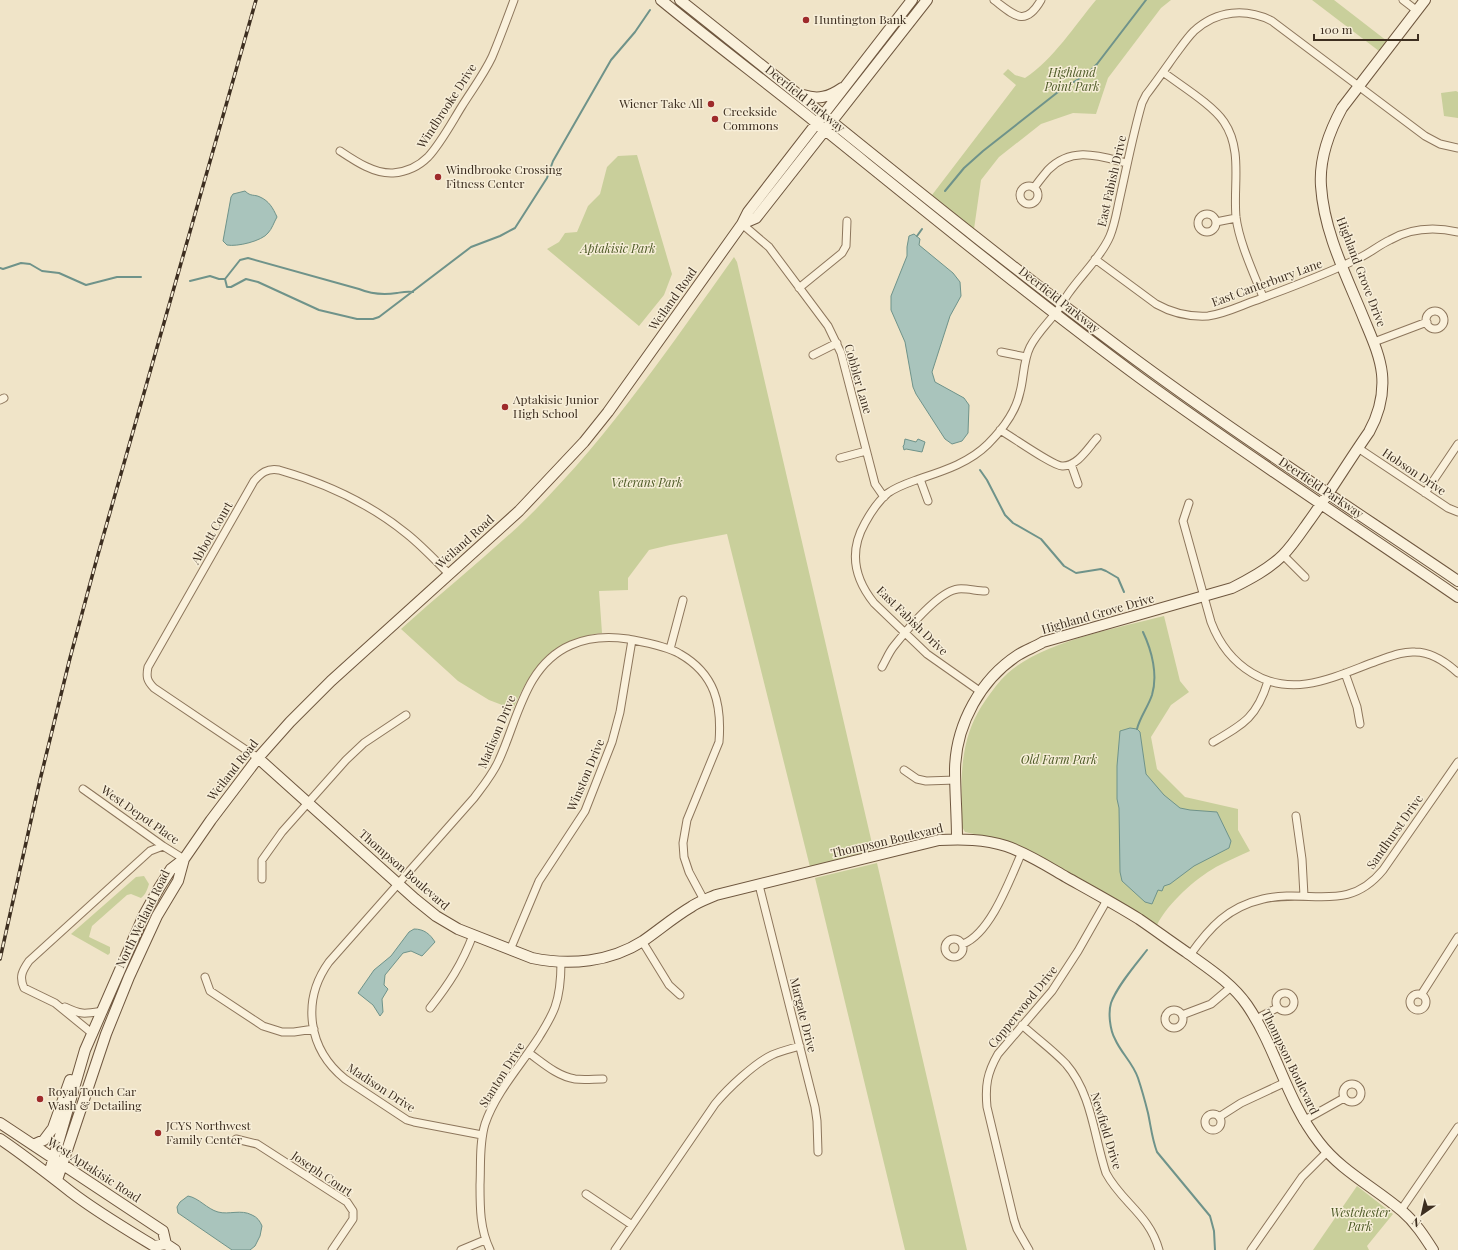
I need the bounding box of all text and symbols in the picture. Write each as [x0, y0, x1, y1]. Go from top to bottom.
place label: Huntington Bank [814, 11, 907, 27]
marker: Huntington Bank [801, 15, 811, 25]
scale bar [1314, 16, 1418, 42]
text: 100 m [1320, 21, 1353, 37]
street label: Windbrooke Drive [412, 60, 480, 152]
street label: Deerfield Parkway [762, 61, 849, 135]
park label: Highland Point Park [1044, 64, 1099, 94]
place label: Wiener Take All [618, 95, 704, 111]
marker: Wiener Take All [706, 99, 716, 109]
place label: Creekside Commons [723, 103, 778, 133]
marker: Creekside Commons [710, 114, 720, 124]
street label: East Fabish Drive [1093, 133, 1129, 228]
place label: Windbrooke Crossing Fitness Center [445, 161, 563, 191]
marker: Windbrooke Crossing Fitness Center [433, 172, 443, 182]
street label: Highland Grove Drive [1334, 214, 1390, 329]
park label: Aptakisic Park [578, 240, 656, 256]
street label: East Canterbury Lane [1209, 255, 1324, 310]
street label: Deerfield Parkway [1016, 263, 1103, 336]
street label: Weiland Road [644, 264, 700, 334]
street label: Cobbler Lane [841, 342, 877, 416]
place label: Aptakisic Junior High School [512, 391, 600, 421]
marker: Aptakisic Junior High School [500, 402, 510, 412]
street label: Hobson Drive [1380, 444, 1450, 498]
street label: Deerfield Parkway [1276, 453, 1367, 521]
park label: Veterans Park [611, 474, 683, 490]
street label: Abbott Court [186, 498, 236, 568]
street label: Weiland Road [431, 511, 497, 572]
street label: East Fabish Drive [874, 582, 952, 658]
street label: Highland Grove Drive [1039, 589, 1156, 637]
street label: Madison Drive [473, 692, 519, 771]
street label: Weiland Road [203, 735, 261, 804]
street label: Winston Drive [562, 736, 607, 814]
park label: Old Farm Park [1021, 751, 1097, 767]
street label: West Depot Place [97, 781, 183, 847]
street label: Sandhurst Drive [1362, 791, 1426, 872]
street label: Thompson Boulevard [829, 819, 945, 861]
street label: Thompson Boulevard [356, 826, 453, 913]
street label: North Weiland Road [111, 867, 173, 970]
street label: Copperwood Drive [984, 962, 1060, 1051]
street label: Margate Drive [787, 976, 821, 1054]
street label: Thompson Boulevard [1259, 1006, 1323, 1117]
street label: Stanton Drive [475, 1039, 528, 1110]
street label: Madison Drive [344, 1059, 419, 1115]
place label: Royal Touch Car Wash & Detailing [47, 1083, 142, 1113]
street label: Newfield Drive [1088, 1090, 1126, 1171]
marker: Royal Touch Car Wash & Detailing [35, 1094, 45, 1104]
place label: JCYS Northwest Family Center [165, 1117, 252, 1147]
marker: JCYS Northwest Family Center [153, 1128, 163, 1138]
street label: West Aptakisic Road [44, 1133, 144, 1205]
street label: Joseph Court [288, 1146, 357, 1200]
north arrow [1402, 1194, 1442, 1234]
park label: Westchester Park [1330, 1204, 1391, 1234]
text: N [1409, 1214, 1424, 1231]

